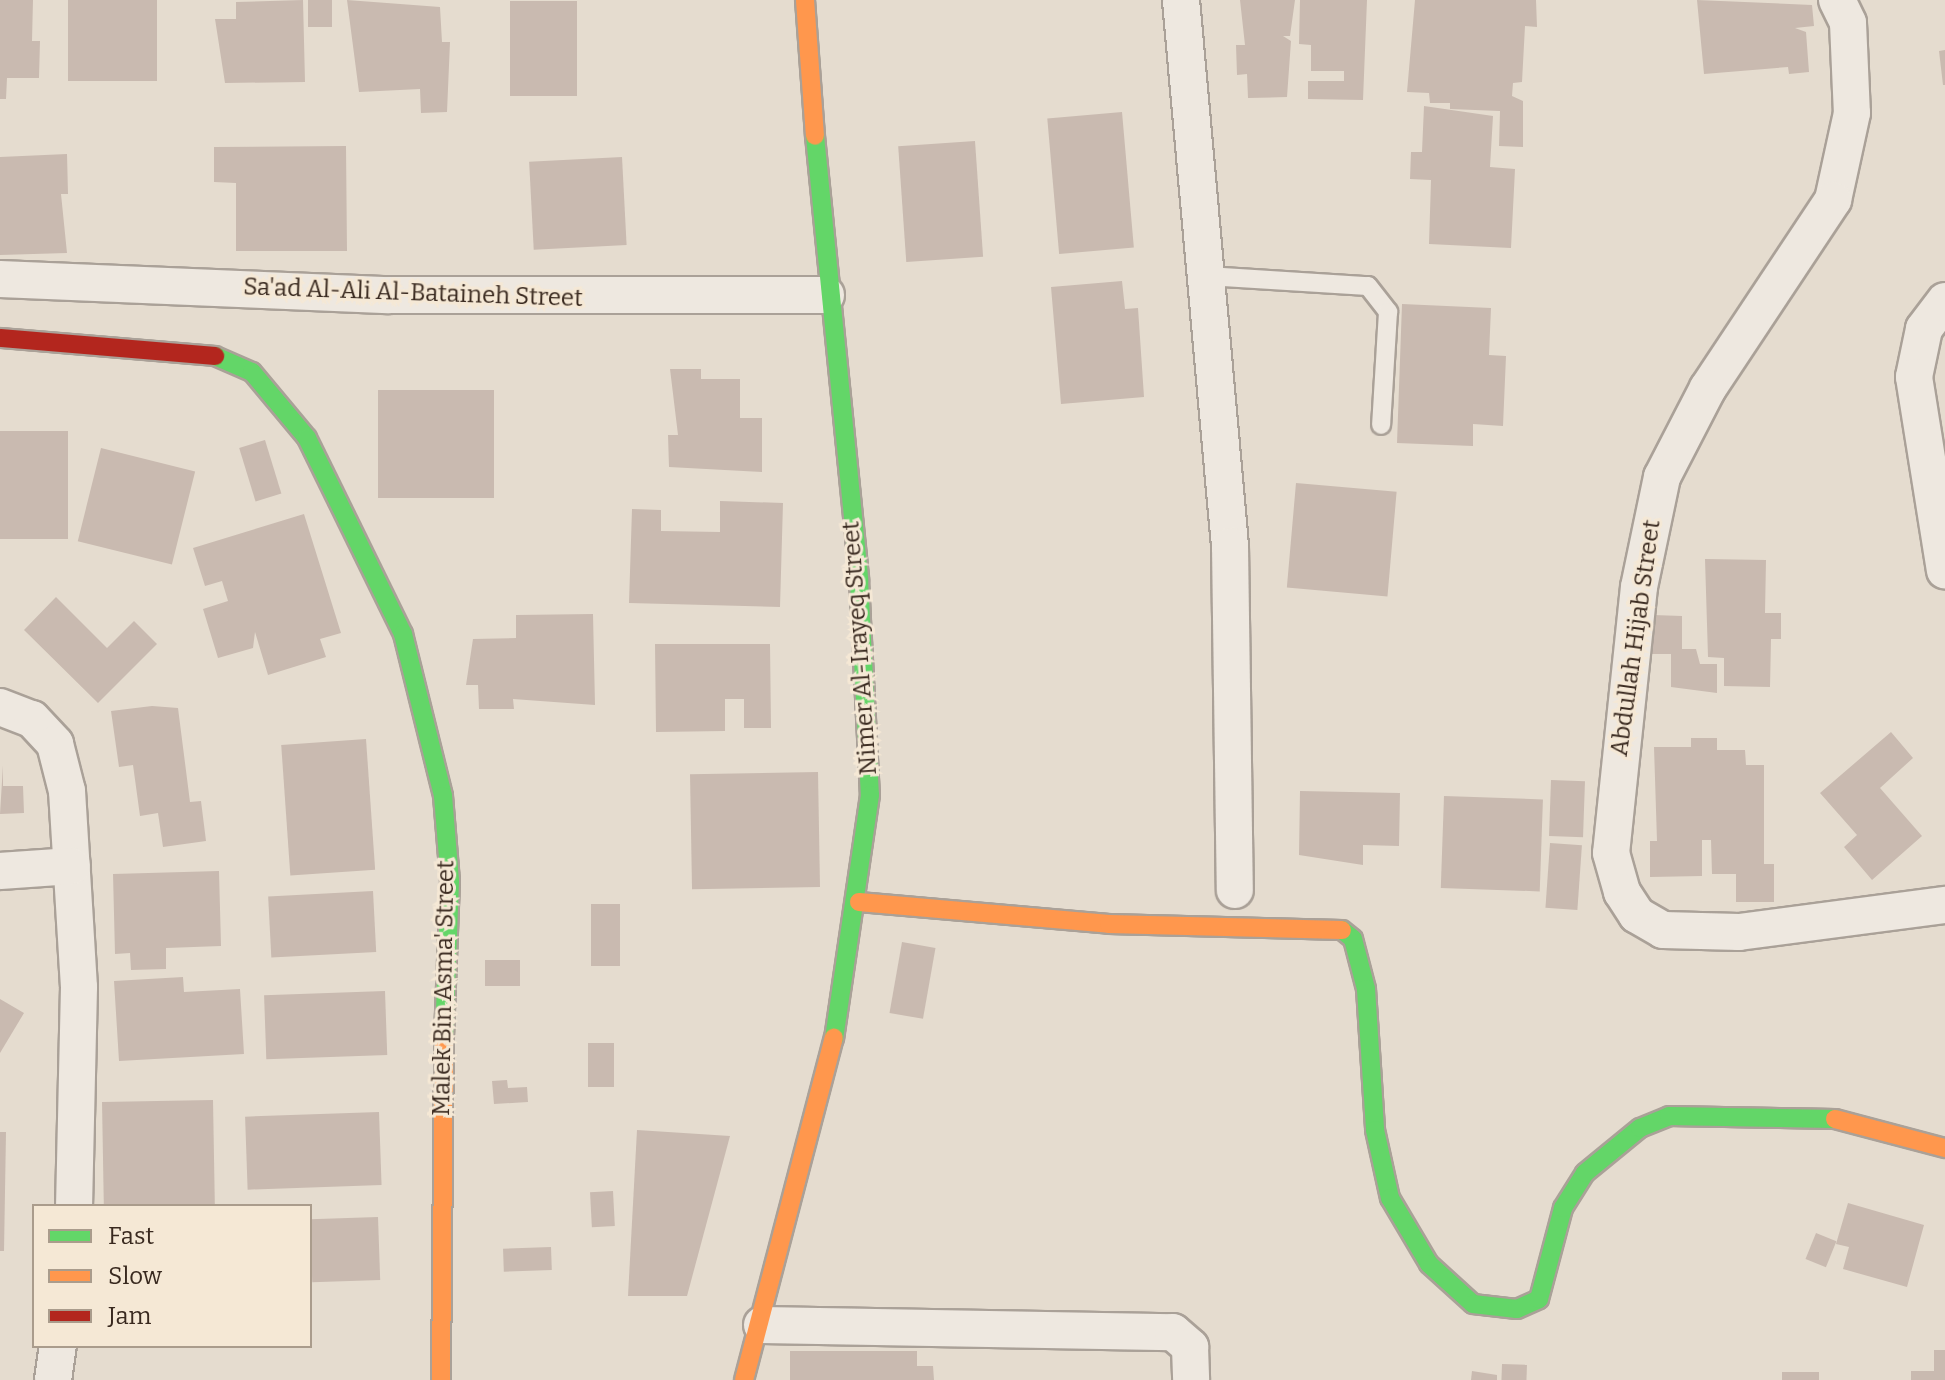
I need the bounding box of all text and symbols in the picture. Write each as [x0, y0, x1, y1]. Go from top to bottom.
street label: Sa'ad Al-Ali Al-Bataineh Street [243, 273, 583, 313]
street label: Abdullah Hijab Street [1605, 518, 1667, 758]
street label: Nimer Al-Irayeq Street [837, 520, 883, 776]
street label: Malek Bin Asma' Street [427, 860, 461, 1116]
legend [32, 1204, 312, 1348]
text: Fast [108, 1222, 154, 1250]
text: Slow [108, 1262, 162, 1290]
text: Jam [108, 1302, 151, 1330]

